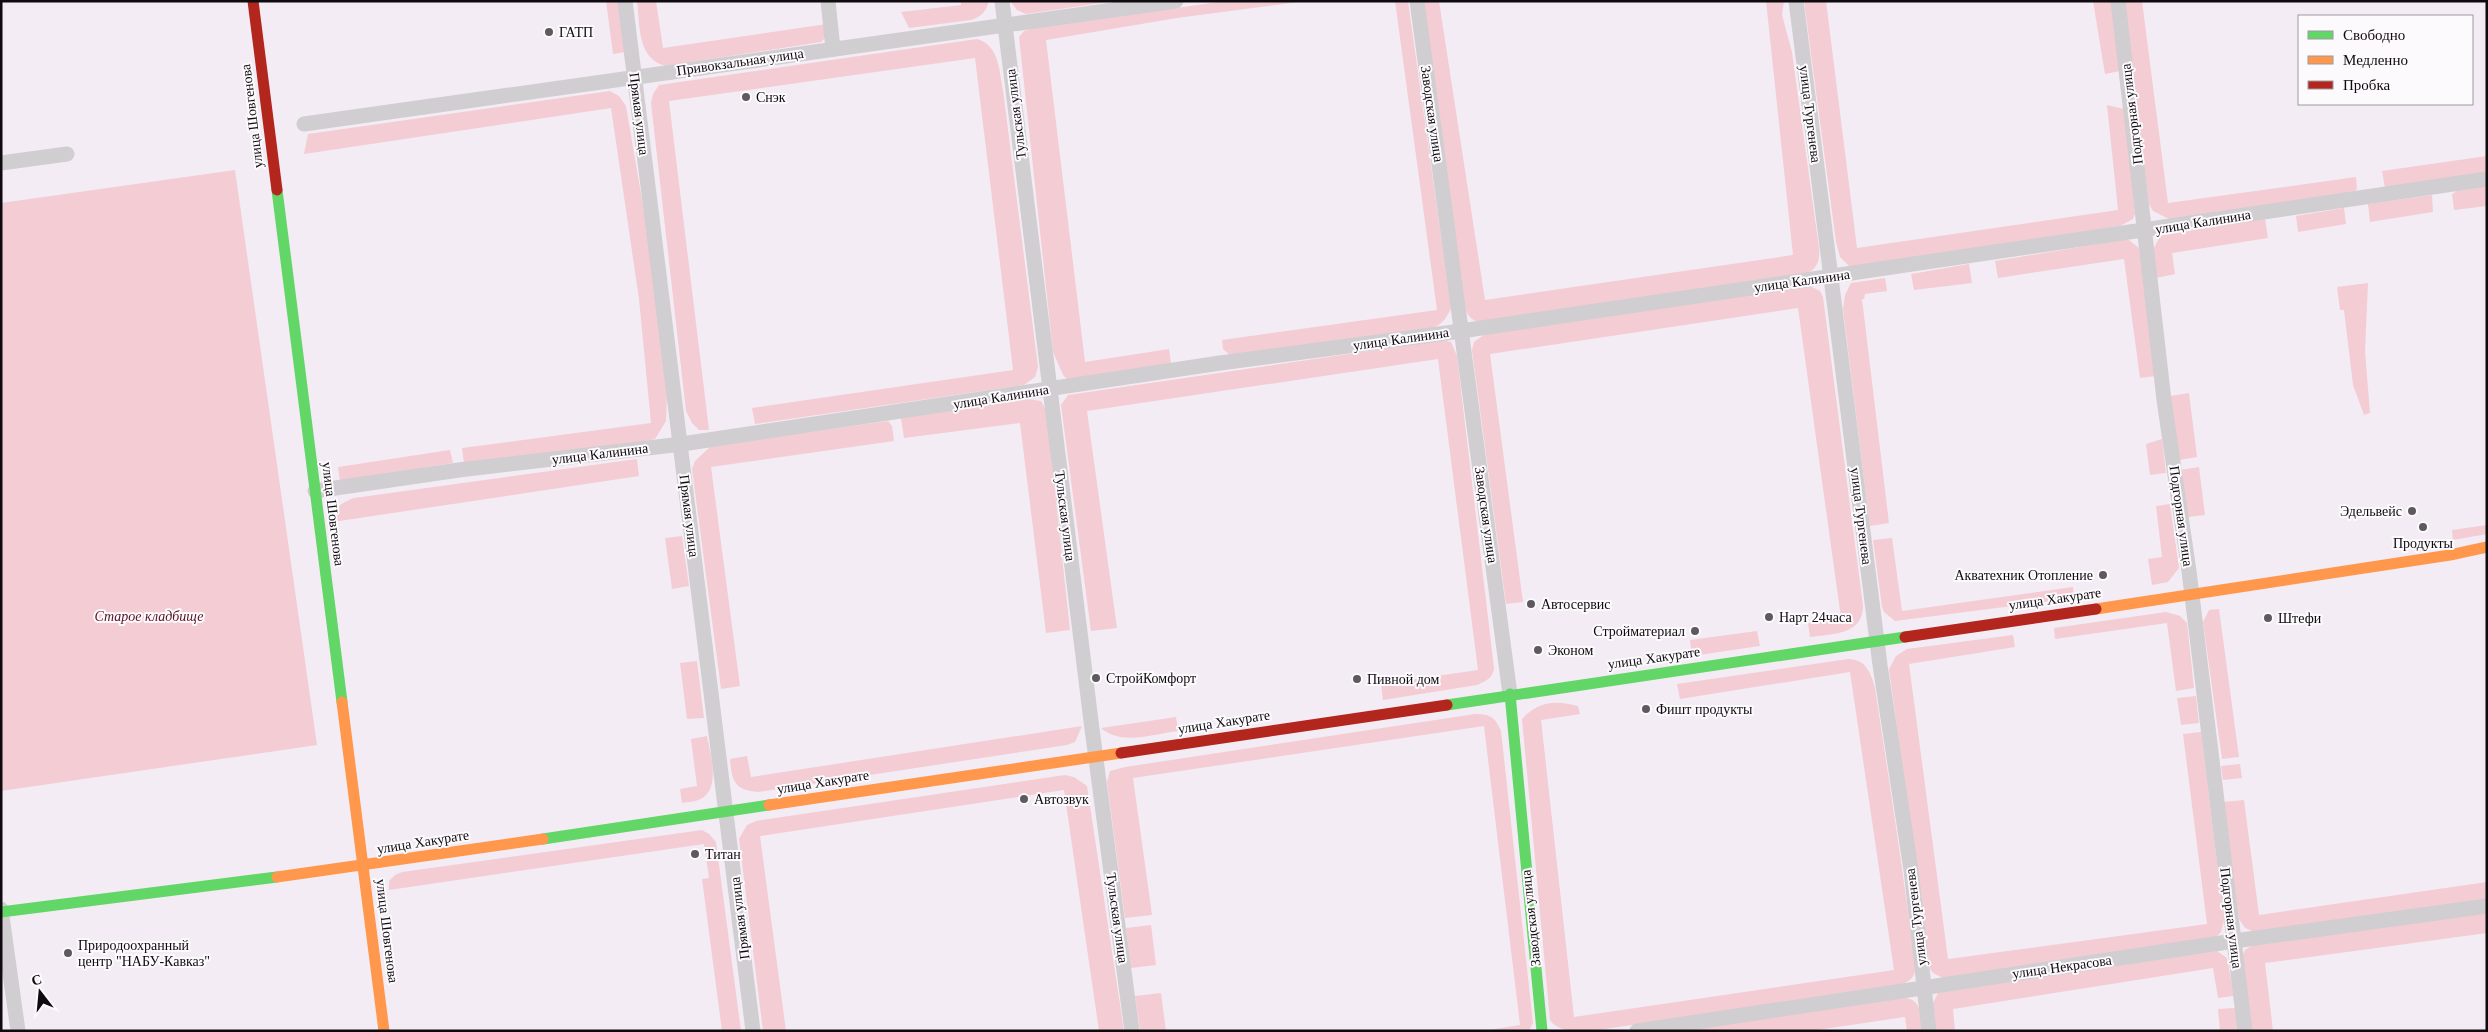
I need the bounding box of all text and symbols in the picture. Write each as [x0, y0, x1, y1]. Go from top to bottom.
legend [2298, 15, 2473, 105]
place label: ГАТП [559, 25, 593, 40]
marker: ГАТП [543, 26, 555, 38]
text: Свободно [2343, 27, 2405, 43]
street label: Привокзальная улица [675, 46, 805, 78]
text: Медленно [2343, 52, 2408, 68]
street label: улица Шовгенова [238, 62, 266, 169]
street label: Подгорная улица [2118, 62, 2146, 165]
street label: улица Тургенева [1797, 64, 1824, 164]
street label: Заводская улица [1418, 65, 1446, 164]
street label: Тульская улица [1003, 67, 1029, 160]
street label: Прямая улица [626, 72, 652, 157]
text: Пробка [2343, 77, 2391, 93]
place label: Снэк [756, 90, 786, 105]
marker: Снэк [740, 91, 752, 103]
street label: улица Калинина [2154, 207, 2253, 237]
street label: улица Калинина [1753, 267, 1852, 295]
street label: улица Калинина [1352, 325, 1451, 353]
street label: улица Калинина [952, 382, 1051, 412]
street label: улица Калинина [551, 441, 650, 467]
street label: улица Шовгенова [319, 461, 347, 568]
street label: Подгорная улица [2167, 465, 2196, 568]
street label: Заводская улица [1472, 466, 1500, 565]
street label: улица Тургенева [1848, 466, 1875, 566]
street label: Тульская улица [1052, 470, 1078, 563]
street label: Прямая улица [676, 474, 702, 559]
place label: Эдельвейс [2340, 504, 2402, 519]
marker: Эдельвейс [2406, 505, 2418, 517]
marker: Продукты [2417, 521, 2429, 533]
place label: Продукты [2393, 536, 2454, 551]
place label: Акватехник Отопление [1954, 568, 2093, 583]
marker: Акватехник Отопление [2097, 569, 2109, 581]
street label: улица Хакурате [2008, 585, 2102, 613]
place label: Автосервис [1541, 597, 1611, 612]
marker: Автосервис [1525, 598, 1537, 610]
park label: Старое кладбище [95, 609, 203, 624]
place label: Нарт 24часа [1779, 610, 1852, 625]
marker: Нарт 24часа [1763, 611, 1775, 623]
place label: Штефи [2278, 611, 2322, 626]
marker: Штефи [2262, 612, 2274, 624]
place label: Стройматериал [1593, 624, 1685, 639]
marker: Стройматериал [1689, 625, 1701, 637]
place label: Эконом [1548, 643, 1594, 658]
marker: Эконом [1532, 644, 1544, 656]
street label: улица Хакурате [1607, 644, 1701, 672]
place label: СтройКомфорт [1106, 671, 1196, 686]
marker: СтройКомфорт [1090, 672, 1102, 684]
place label: Пивной дом [1367, 672, 1440, 687]
marker: Пивной дом [1351, 673, 1363, 685]
place label: Фишт продукты [1656, 702, 1753, 717]
marker: Фишт продукты [1640, 703, 1652, 715]
street label: улица Хакурате [1177, 707, 1271, 737]
street label: улица Хакурате [776, 767, 870, 797]
place label: Автозвук [1034, 792, 1089, 807]
marker: Автозвук [1018, 793, 1030, 805]
street label: улица Хакурате [376, 827, 470, 857]
place label: Титан [705, 847, 741, 862]
marker: Титан [689, 848, 701, 860]
street label: улица Тургенева [1902, 867, 1929, 967]
street label: Подгорная улица [2217, 867, 2245, 970]
street label: Заводская улица [1518, 868, 1544, 967]
street label: Тульская улица [1103, 872, 1131, 965]
street label: Прямая улица [727, 875, 753, 960]
street label: улица Шовгенова [373, 878, 401, 985]
place label: Природоохранный центр "НАБУ-Кавказ" [78, 938, 210, 969]
marker: Природоохранный центр "НАБУ-Кавказ" [62, 947, 74, 959]
street label: улица Некрасова [2011, 952, 2113, 981]
north arrow [15, 967, 65, 1017]
text: С [30, 971, 43, 989]

